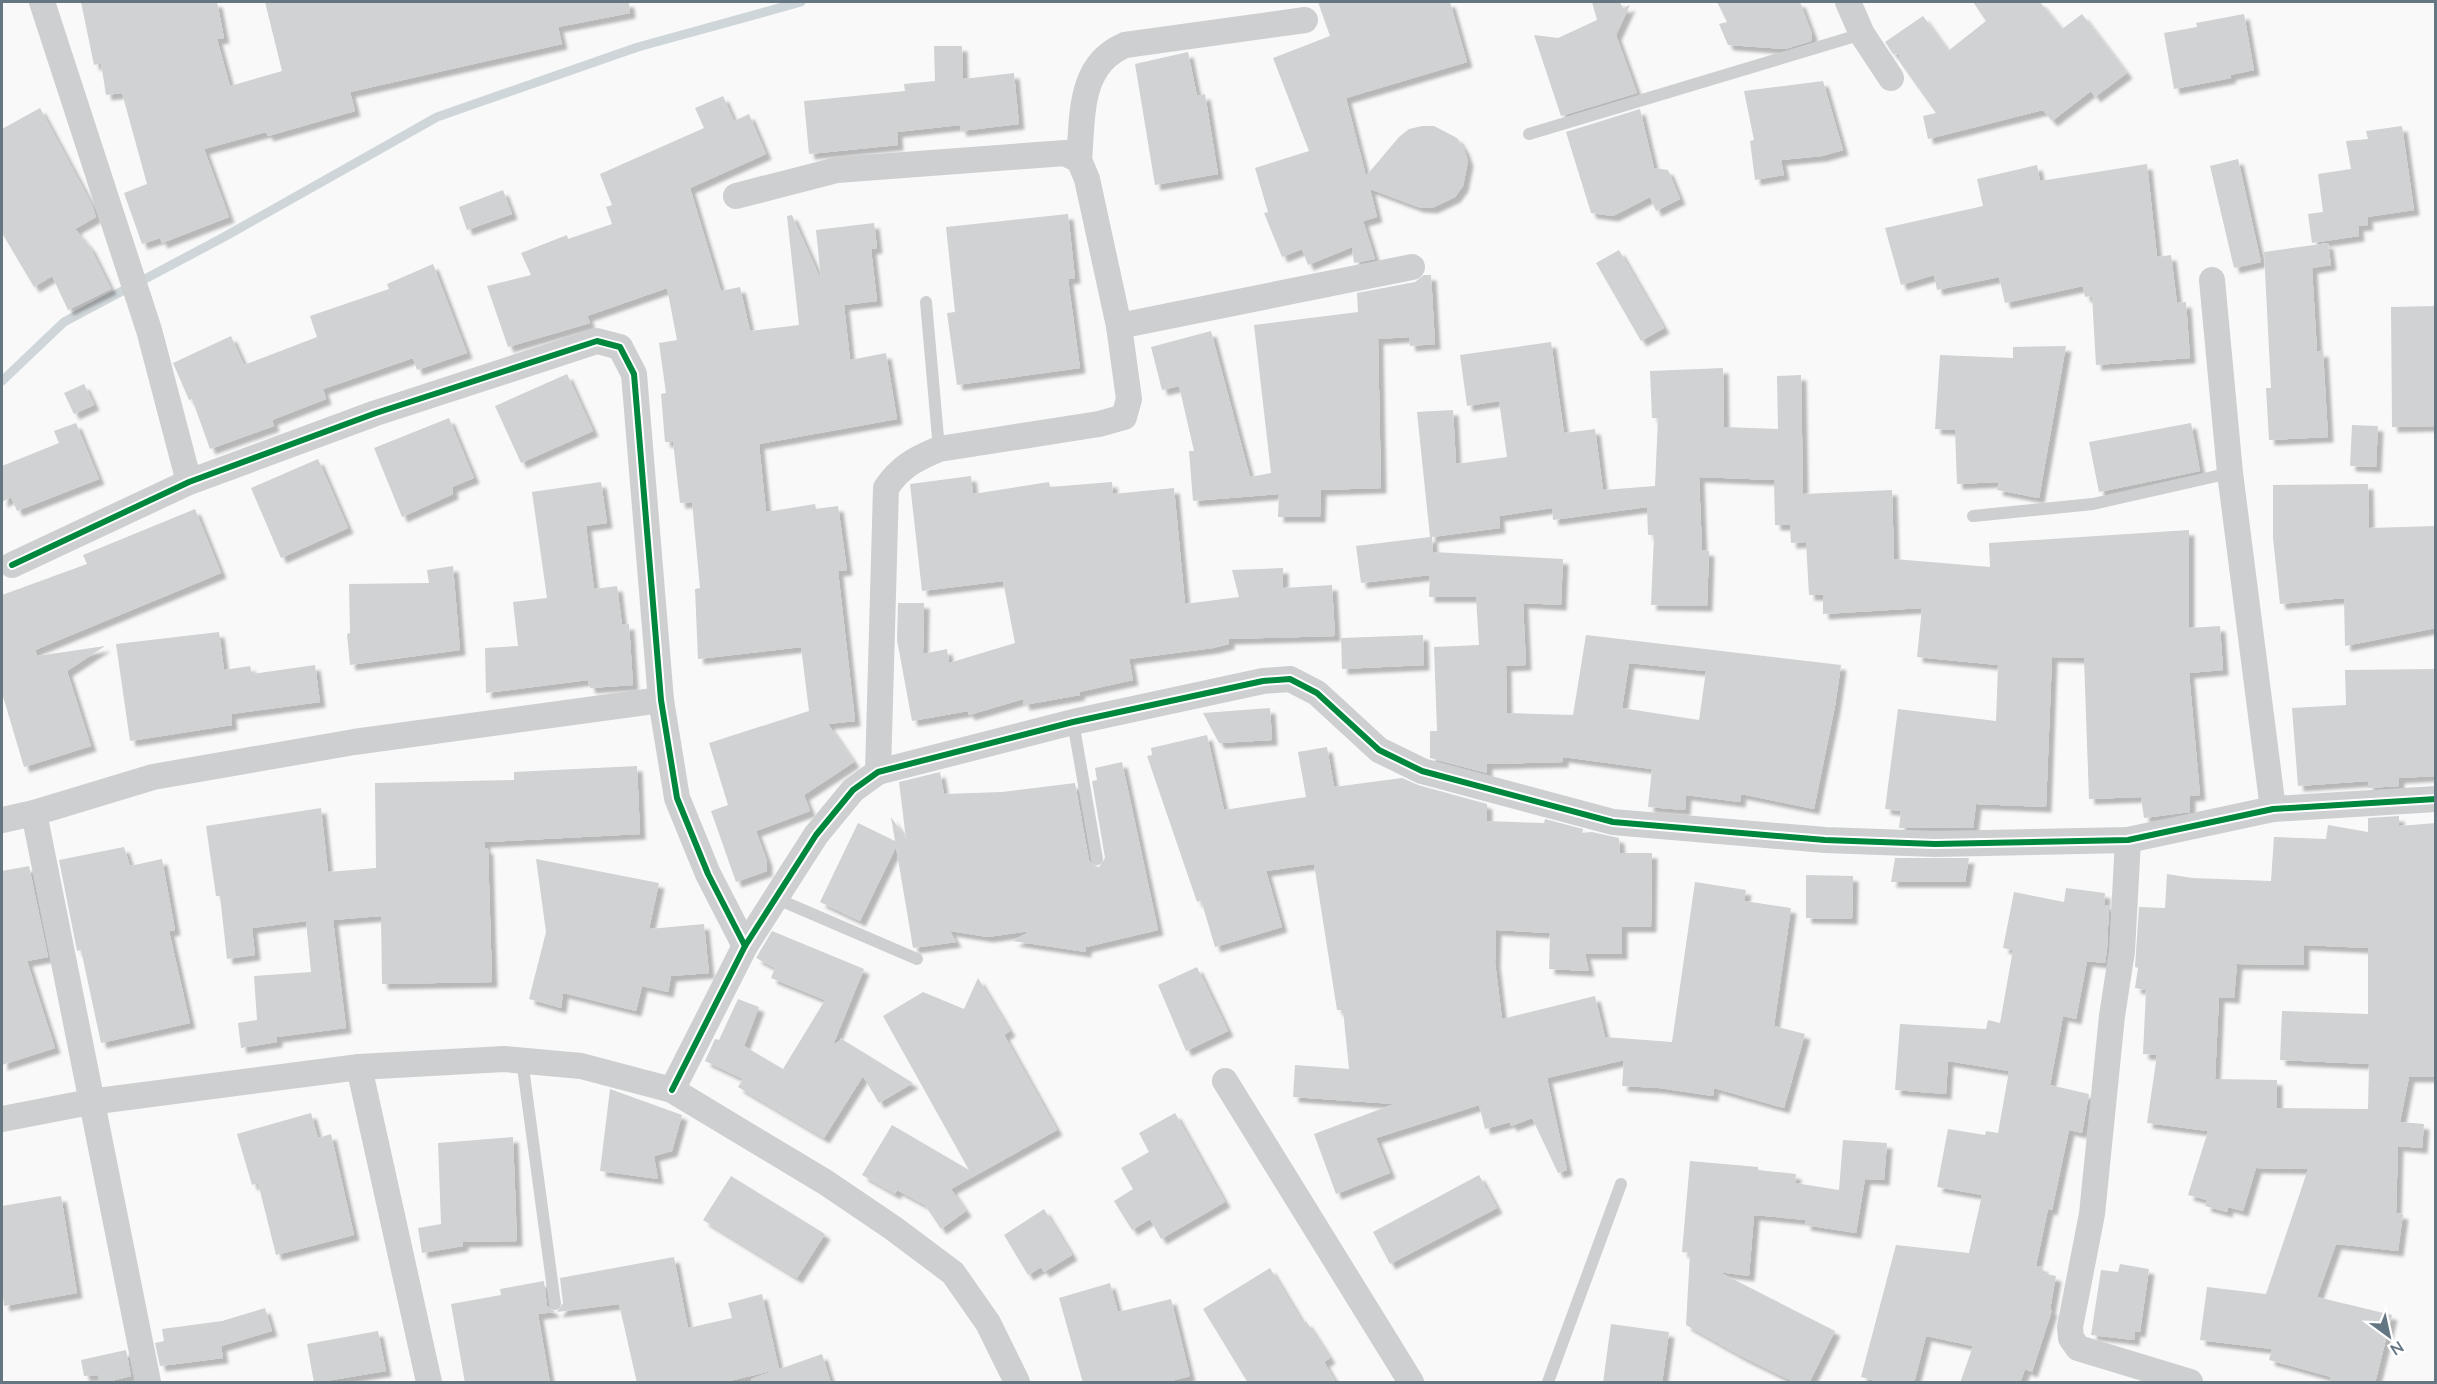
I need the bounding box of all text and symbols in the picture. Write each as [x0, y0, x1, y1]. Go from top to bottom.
north arrow [2359, 1306, 2419, 1366]
text: N [2387, 1337, 2408, 1360]

